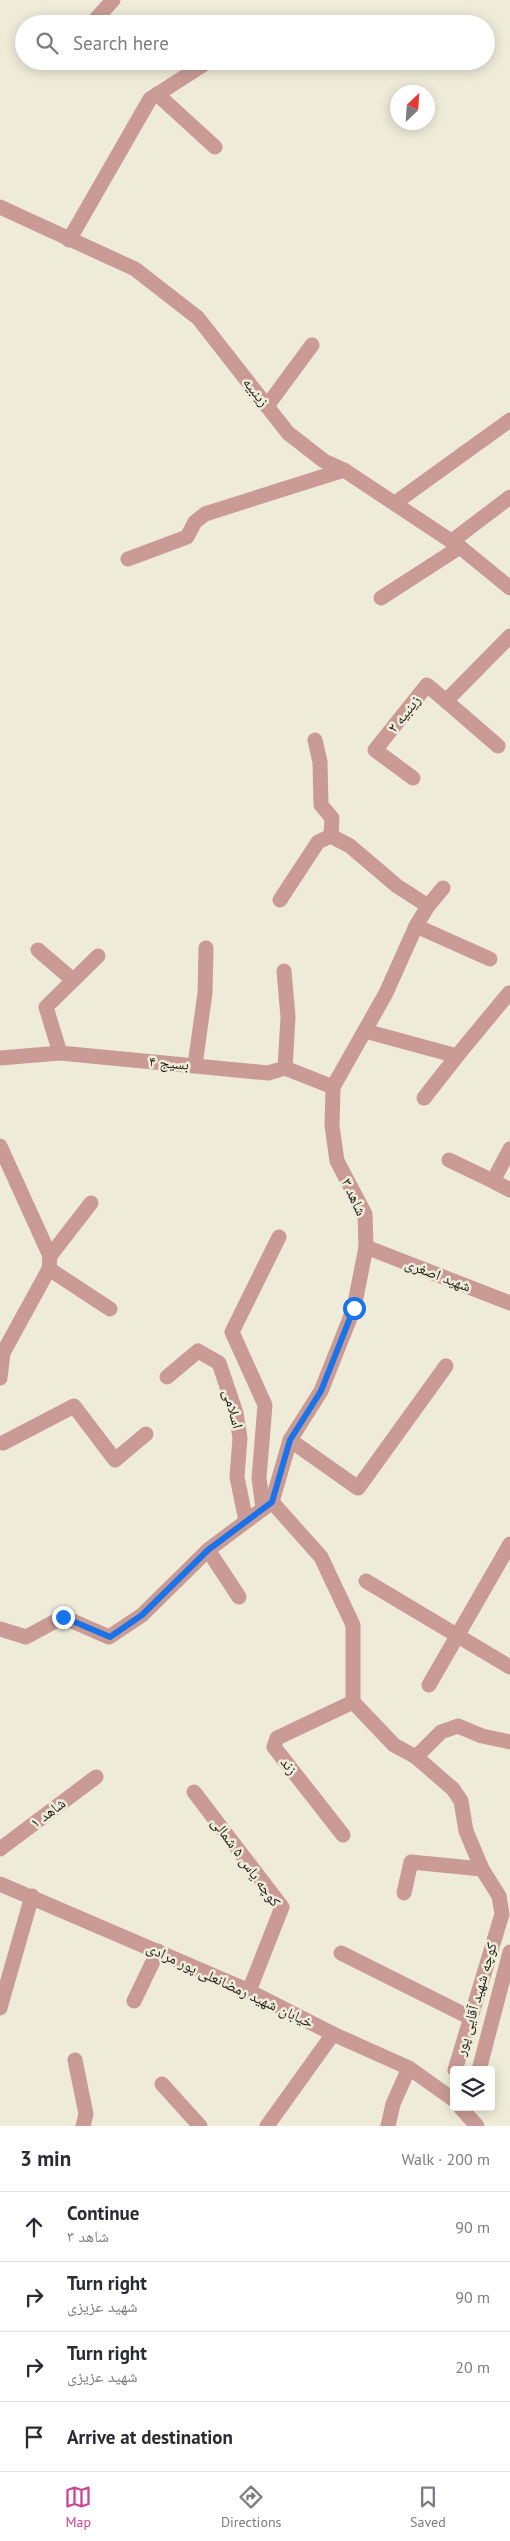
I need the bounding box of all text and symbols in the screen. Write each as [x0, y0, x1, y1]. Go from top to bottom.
search box [15, 15, 495, 70]
icon: search [33, 29, 61, 57]
text: Search here [73, 31, 169, 55]
north arrow [390, 85, 435, 130]
street label: زینبیه [239, 373, 274, 410]
street label: زینبیه ۲ [383, 691, 424, 736]
street label: بسیج ۴ [148, 1051, 190, 1075]
street label: شاهد ۳ [338, 1175, 371, 1219]
street label: شهید اصغری [402, 1253, 474, 1297]
route start [343, 1297, 366, 1320]
street label: اسلامی [218, 1387, 248, 1431]
route end [52, 1606, 75, 1629]
street label: زند [277, 1753, 302, 1778]
street label: شاهد ۱ [26, 1793, 69, 1832]
street label: کوچه یاس ۵ شمالی [207, 1813, 285, 1911]
street label: خیابان شهید رمضانعلی پور مرادی [143, 1938, 317, 2033]
street label: کوچه شهید آقایی پور [450, 1940, 502, 2059]
map controls [450, 2066, 495, 2111]
button: layers [450, 2066, 495, 2111]
text: 3 min [20, 2145, 71, 2172]
text: Walk · 200 m [401, 2149, 490, 2169]
text: Continue [67, 2201, 139, 2225]
icon: ahead [20, 2213, 48, 2241]
text: 90 m [455, 2217, 490, 2237]
text: شاهد ۳ [67, 2226, 109, 2246]
text: Turn right [67, 2271, 147, 2295]
icon: right [20, 2283, 48, 2311]
text: 90 m [455, 2287, 490, 2307]
text: شهید عزیزی [67, 2296, 138, 2316]
text: Turn right [67, 2341, 147, 2365]
icon: right [20, 2353, 48, 2381]
text: 20 m [455, 2357, 490, 2377]
text: شهید عزیزی [67, 2366, 138, 2386]
icon: arrive [20, 2423, 48, 2451]
text: Arrive at destination [67, 2425, 233, 2449]
tab: Map [64, 2483, 92, 2531]
tab: Directions [221, 2483, 281, 2531]
tab: Saved [410, 2483, 446, 2531]

